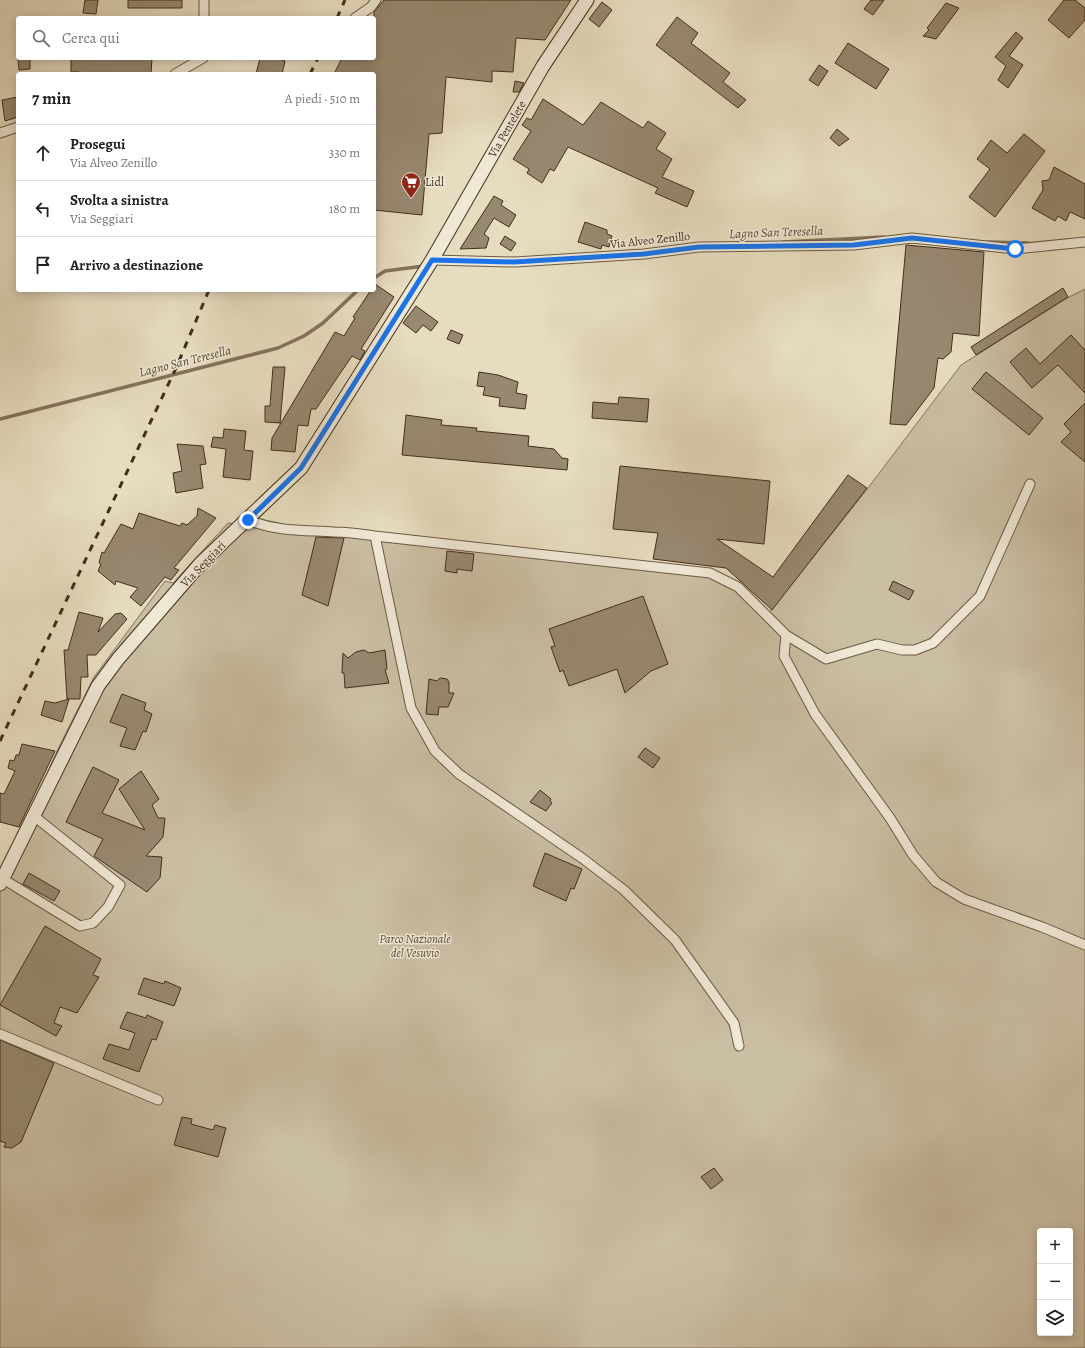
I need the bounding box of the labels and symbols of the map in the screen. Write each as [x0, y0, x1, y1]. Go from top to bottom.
street label: Via Pentelete [484, 98, 530, 161]
supermarket icon: Lidl [400, 171, 422, 199]
place label: Lidl [425, 174, 444, 190]
water label: Lagno San Teresella [729, 222, 823, 242]
street label: Via Alveo Zenillo [608, 228, 691, 252]
route start [1006, 240, 1024, 258]
water label: Lagno San Teresella [137, 341, 233, 381]
route end [239, 511, 257, 529]
street label: Via Seggiari [176, 537, 229, 591]
park label: Parco Nazionale del Vesuvio [379, 931, 451, 961]

